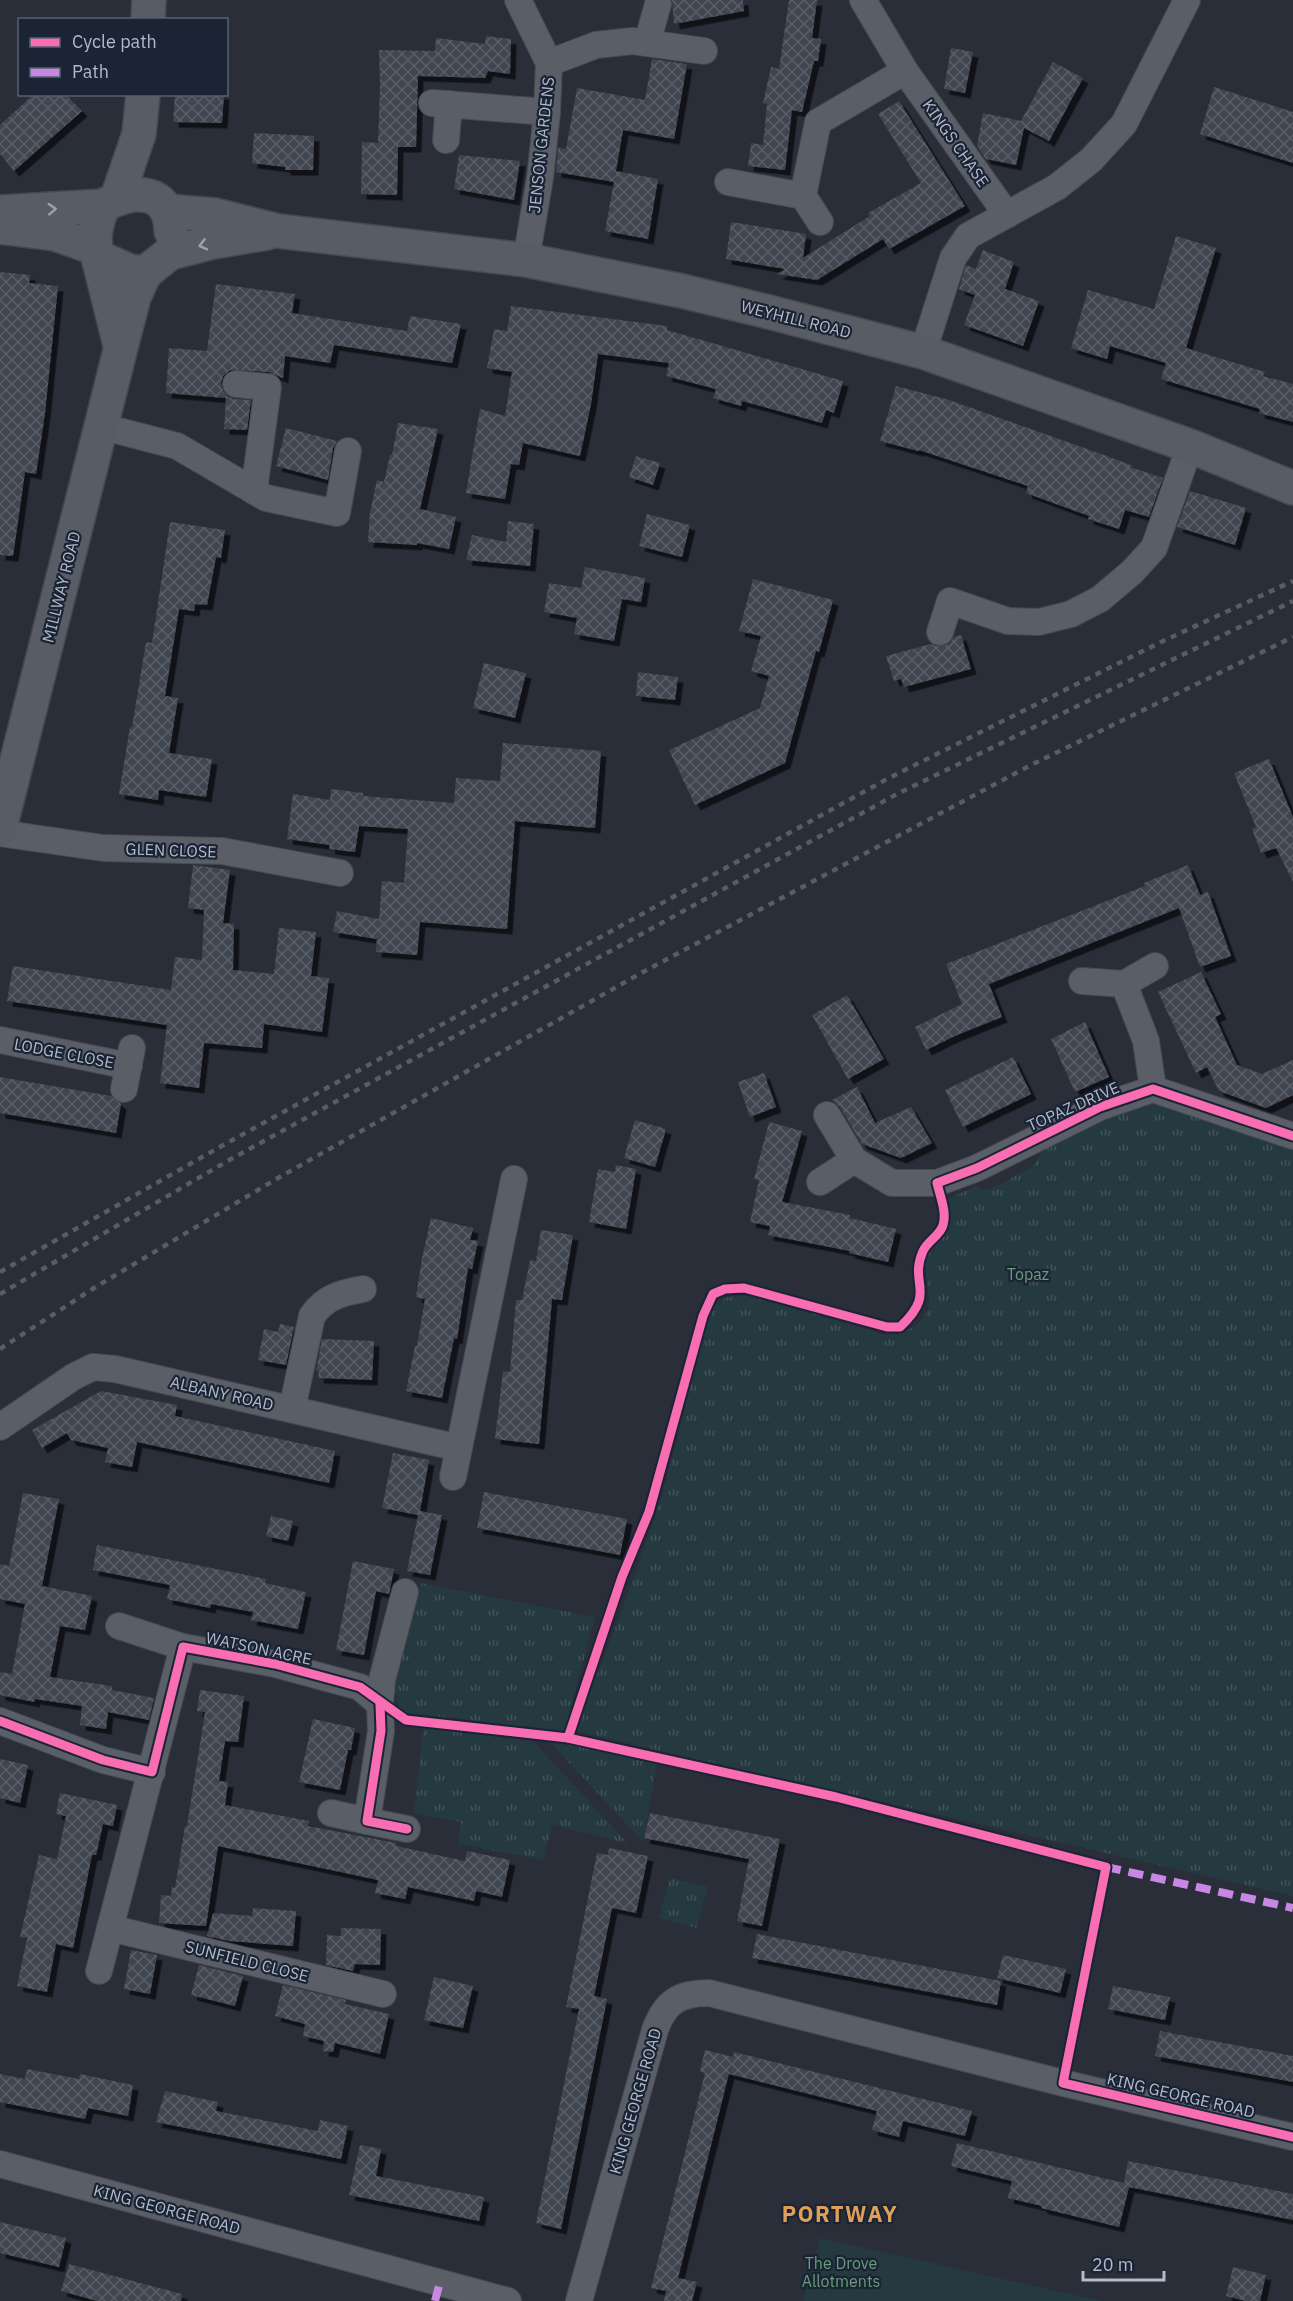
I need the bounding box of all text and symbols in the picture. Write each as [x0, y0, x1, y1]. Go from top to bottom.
legend [18, 18, 228, 96]
text: Cycle path [72, 30, 157, 53]
text: Path [72, 60, 109, 83]
street label: JENSON GARDENS [524, 76, 558, 214]
street label: KINGS CHASE [919, 95, 993, 191]
one-way arrow [47, 202, 56, 215]
one-way arrow [198, 238, 209, 250]
street label: WEYHILL ROAD [739, 296, 853, 342]
street label: MILLWAY ROAD [38, 529, 84, 645]
street label: GLEN CLOSE [125, 838, 217, 862]
street label: LODGE CLOSE [12, 1034, 116, 1072]
street label: TOPAZ DRIVE [1024, 1077, 1122, 1135]
park label: Topaz [1007, 1264, 1049, 1284]
street label: ALBANY ROAD [168, 1371, 276, 1415]
street label: WATSON ACRE [204, 1627, 314, 1669]
street label: SUNFIELD CLOSE [183, 1936, 311, 1986]
street label: KING GEORGE ROAD [605, 2026, 665, 2176]
street label: KING GEORGE ROAD [1105, 2068, 1257, 2122]
street label: KING GEORGE ROAD [91, 2180, 243, 2238]
district label: PORTWAY [782, 2199, 898, 2228]
scale bar [1083, 2244, 1164, 2282]
park label: The Drove Allotments [802, 2253, 880, 2291]
text: 20 m [1092, 2253, 1134, 2276]

